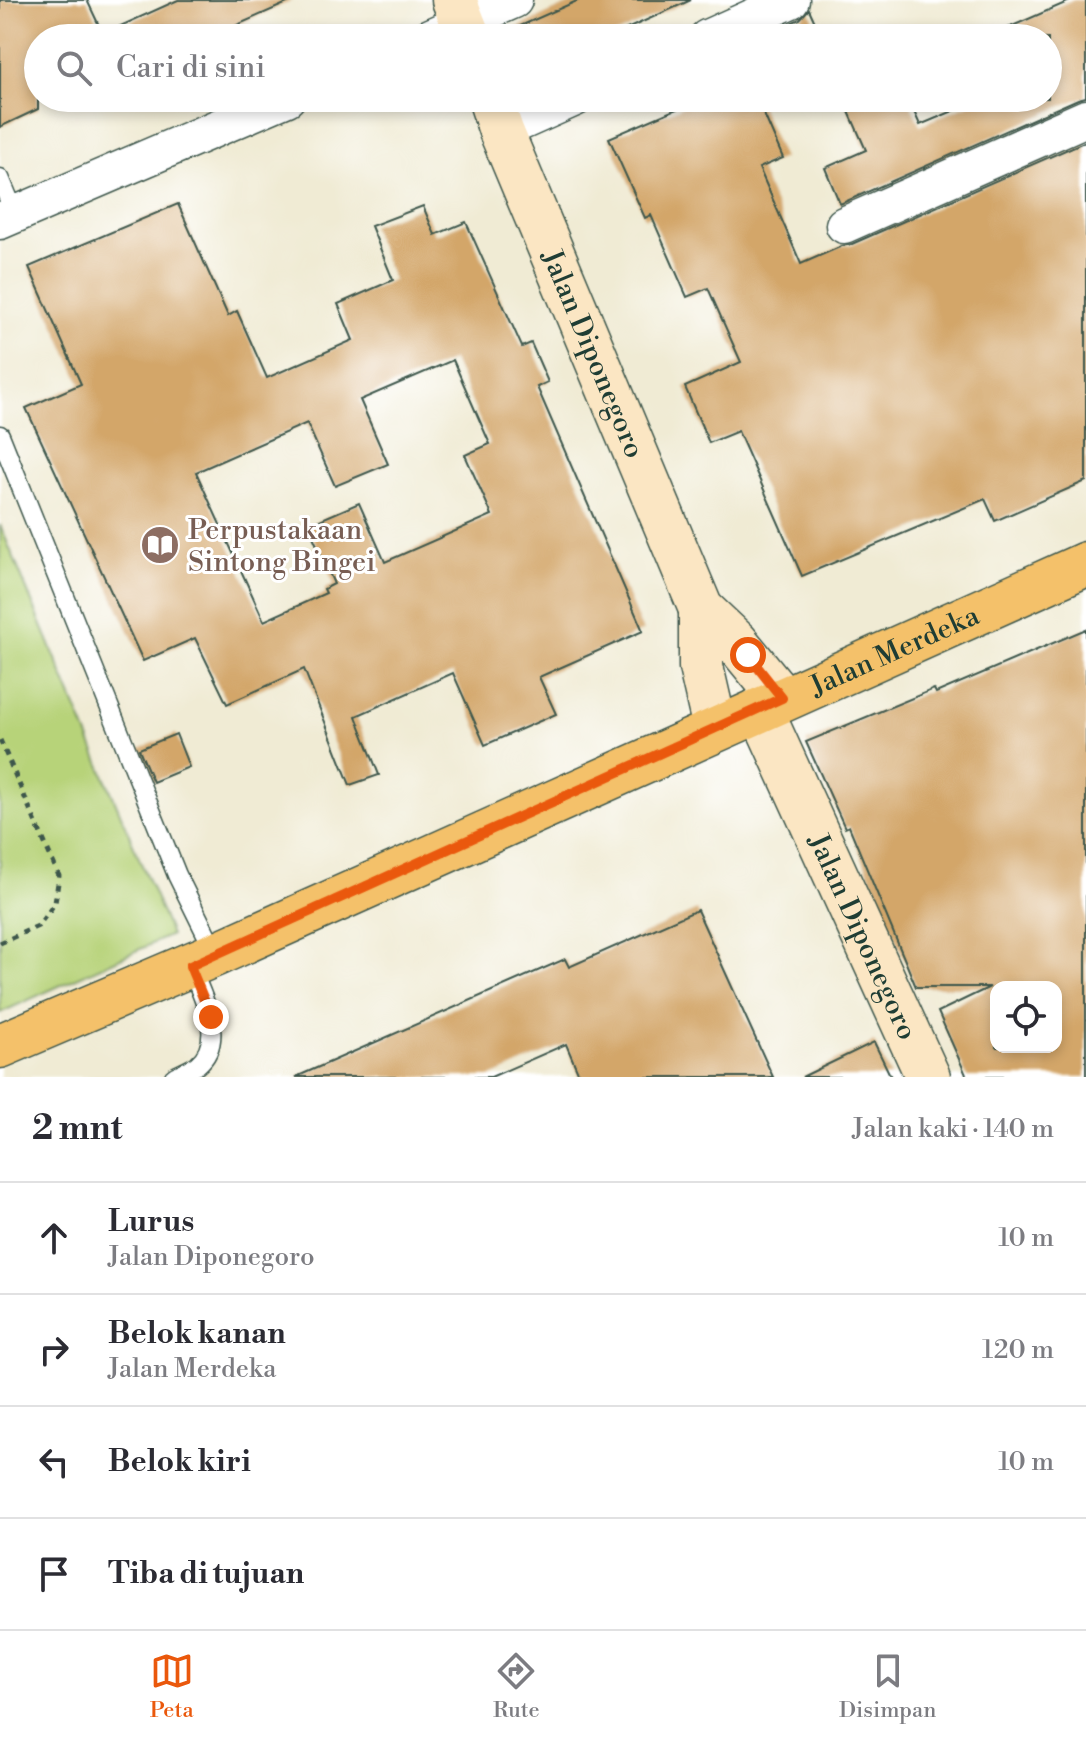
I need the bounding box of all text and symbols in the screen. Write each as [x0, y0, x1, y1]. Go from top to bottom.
search box [24, 24, 1062, 112]
icon: search [52, 46, 96, 90]
text: Cari di sini [116, 49, 265, 87]
street label: Jalan Diponegoro [533, 244, 652, 464]
place label: Perpustakaan Sintong Bingei [188, 513, 375, 580]
library icon: Perpustakaan Sintong Bingei [139, 524, 181, 566]
street label: Jalan Merdeka [804, 598, 986, 705]
route start [730, 637, 766, 673]
street label: Jalan Diponegoro [800, 828, 925, 1046]
map controls [990, 981, 1062, 1053]
button: locate [990, 981, 1062, 1053]
route end [193, 999, 229, 1035]
text: 2 mnt [32, 1108, 123, 1150]
text: Jalan kaki · 140 m [852, 1113, 1054, 1145]
text: Lurus [108, 1203, 194, 1241]
icon: ahead [32, 1216, 76, 1260]
text: 10 m [998, 1222, 1054, 1254]
text: Jalan Diponegoro [108, 1241, 315, 1273]
text: Belok kanan [108, 1315, 286, 1353]
icon: right [32, 1328, 76, 1372]
text: 120 m [982, 1334, 1054, 1366]
text: Jalan Merdeka [108, 1353, 276, 1385]
icon: left [32, 1440, 76, 1484]
text: Belok kiri [108, 1443, 251, 1481]
text: 10 m [998, 1446, 1054, 1478]
icon: arrive [32, 1552, 76, 1596]
text: Tiba di tujuan [108, 1555, 304, 1593]
tab: Peta [150, 1649, 194, 1724]
tab: Rute [493, 1649, 540, 1724]
tab: Disimpan [839, 1649, 936, 1724]

